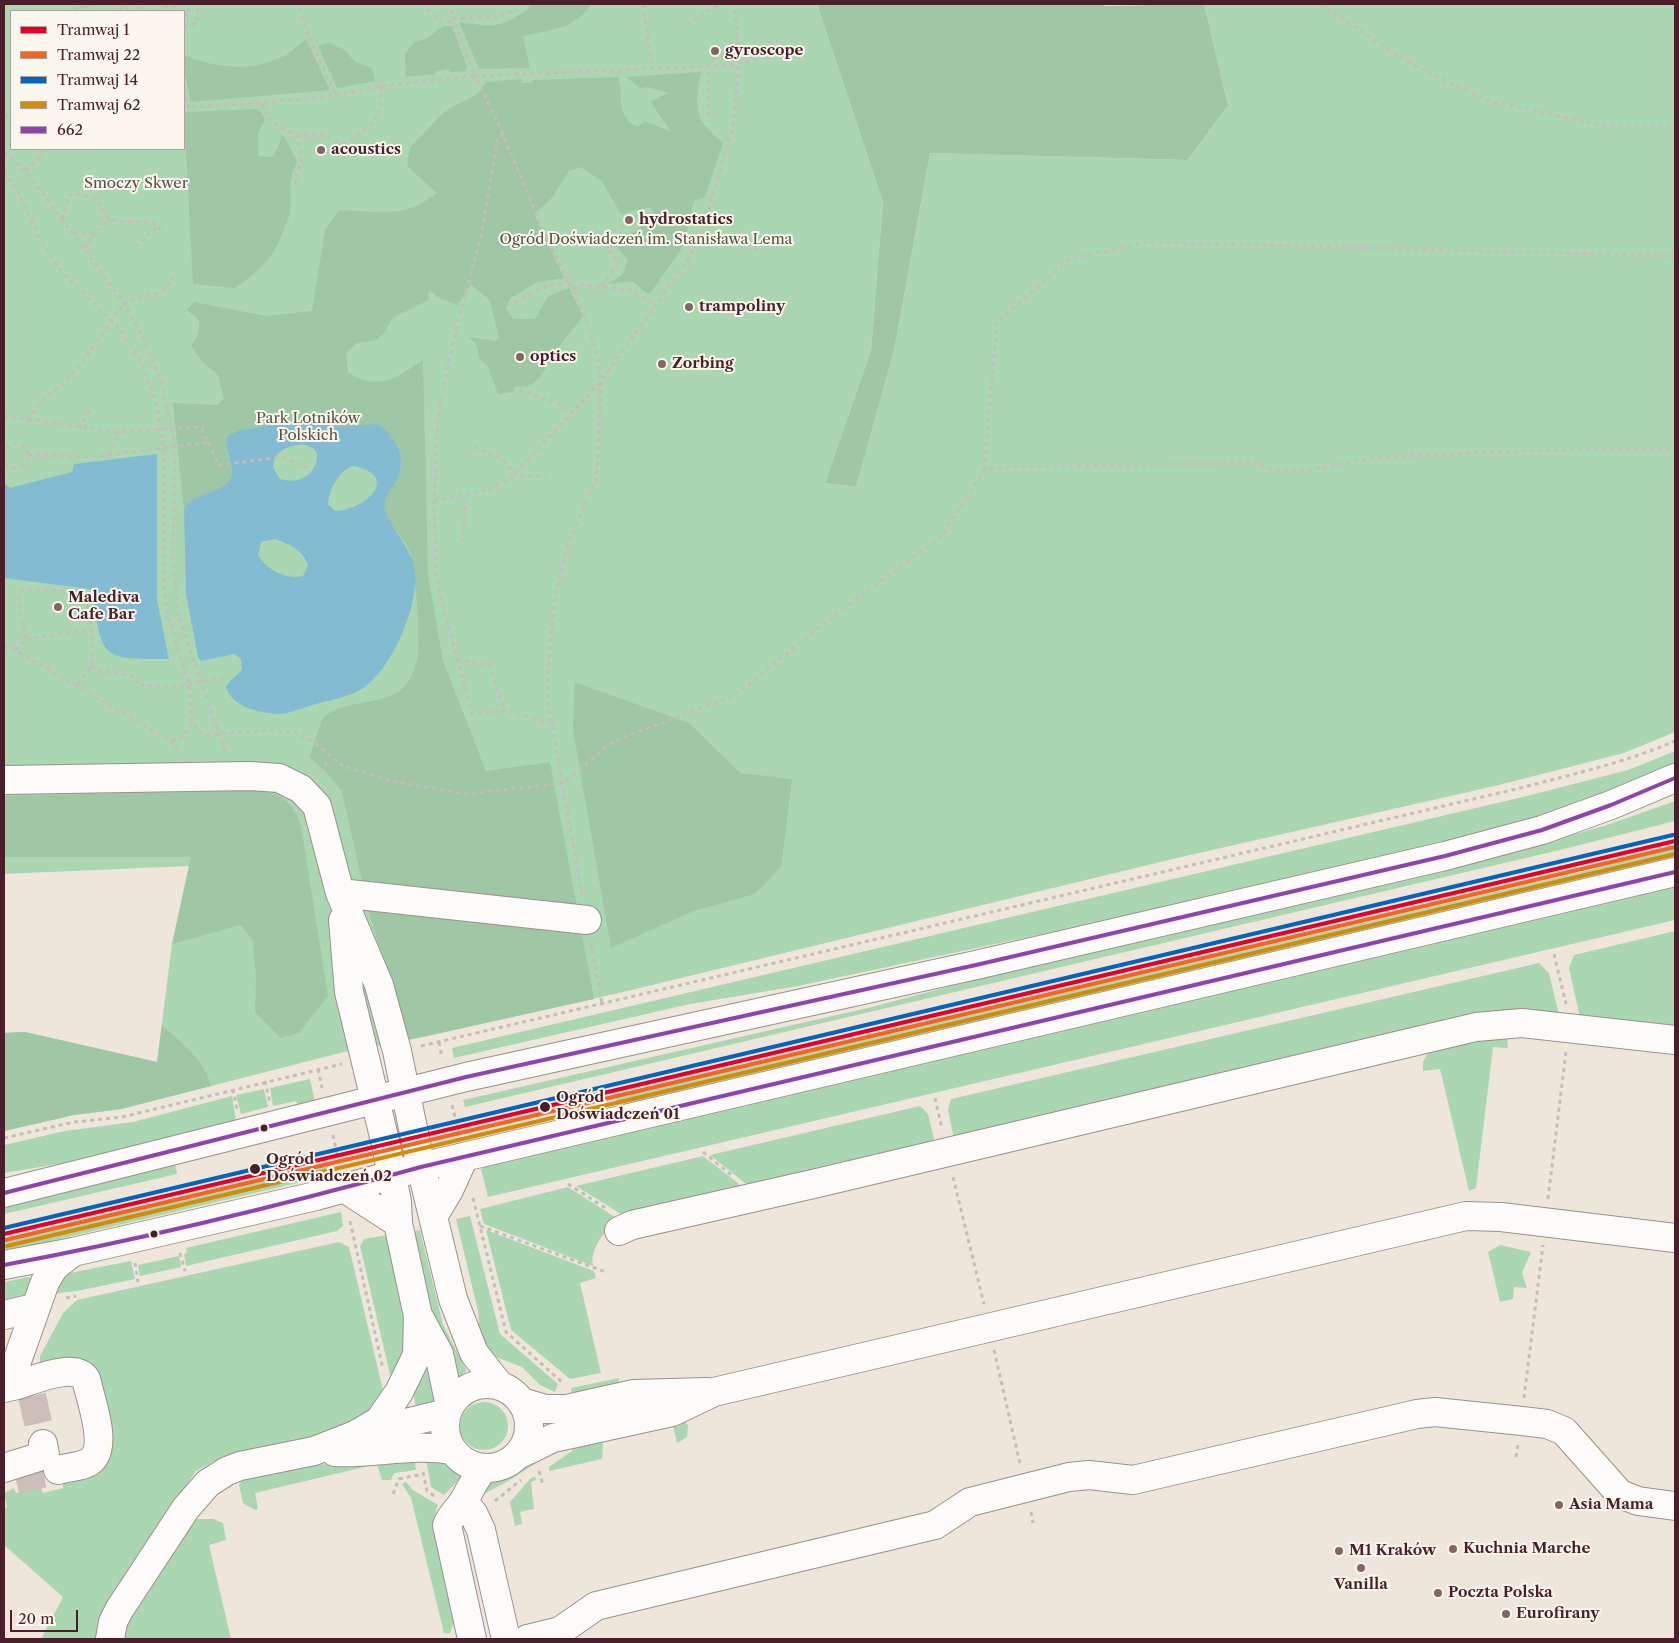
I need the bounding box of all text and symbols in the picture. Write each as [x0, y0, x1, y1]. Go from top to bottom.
legend [10, 10, 185, 150]
text: Tramwaj 1 [57, 20, 130, 39]
place label: gyroscope [725, 42, 804, 60]
text: Tramwaj 22 [57, 45, 140, 64]
marker: gyroscope [709, 45, 721, 57]
text: Tramwaj 14 [57, 70, 138, 89]
text: Tramwaj 62 [57, 95, 141, 114]
text: 662 [57, 120, 83, 139]
place label: acoustics [331, 141, 401, 159]
marker: acoustics [315, 144, 327, 156]
park label: Smoczy Skwer [84, 175, 188, 193]
place label: hydrostatics [639, 211, 733, 229]
marker: hydrostatics [623, 214, 635, 226]
park label: Ogród Doświadczeń im. Stanisława Lema [499, 231, 793, 249]
place label: trampoliny [699, 298, 785, 316]
marker: trampoliny [683, 301, 695, 313]
place label: optics [530, 348, 576, 366]
marker: optics [514, 351, 526, 363]
place label: Zorbing [672, 355, 734, 373]
marker: Zorbing [656, 358, 668, 370]
park label: Park Lotników Polskich [256, 410, 360, 445]
place label: Malediva Cafe Bar [68, 589, 140, 624]
marker: Malediva Cafe Bar [52, 601, 64, 613]
place label: Ogród Doświadczeń 01 [556, 1089, 680, 1124]
marker: Ogród Doświadczeń 01 [538, 1100, 552, 1114]
unlabelled marker [259, 1123, 269, 1133]
place label: Ogród Doświadczeń 02 [266, 1151, 392, 1186]
marker: Ogród Doświadczeń 02 [248, 1162, 262, 1176]
unlabelled marker [149, 1229, 159, 1239]
place label: Asia Mama [1569, 1496, 1653, 1514]
marker: Asia Mama [1553, 1499, 1565, 1511]
place label: Kuchnia Marche [1463, 1540, 1591, 1558]
place label: M1 Kraków [1349, 1542, 1436, 1560]
marker: Kuchnia Marche [1447, 1543, 1459, 1555]
marker: M1 Kraków [1333, 1545, 1345, 1557]
marker: Vanilla [1355, 1562, 1367, 1574]
place label: Vanilla [1334, 1576, 1388, 1594]
place label: Poczta Polska [1448, 1584, 1553, 1602]
marker: Poczta Polska [1432, 1587, 1444, 1599]
scale bar [12, 1600, 80, 1632]
place label: Eurofirany [1516, 1605, 1600, 1623]
marker: Eurofirany [1500, 1608, 1512, 1620]
text: 20 m [18, 1609, 54, 1628]

